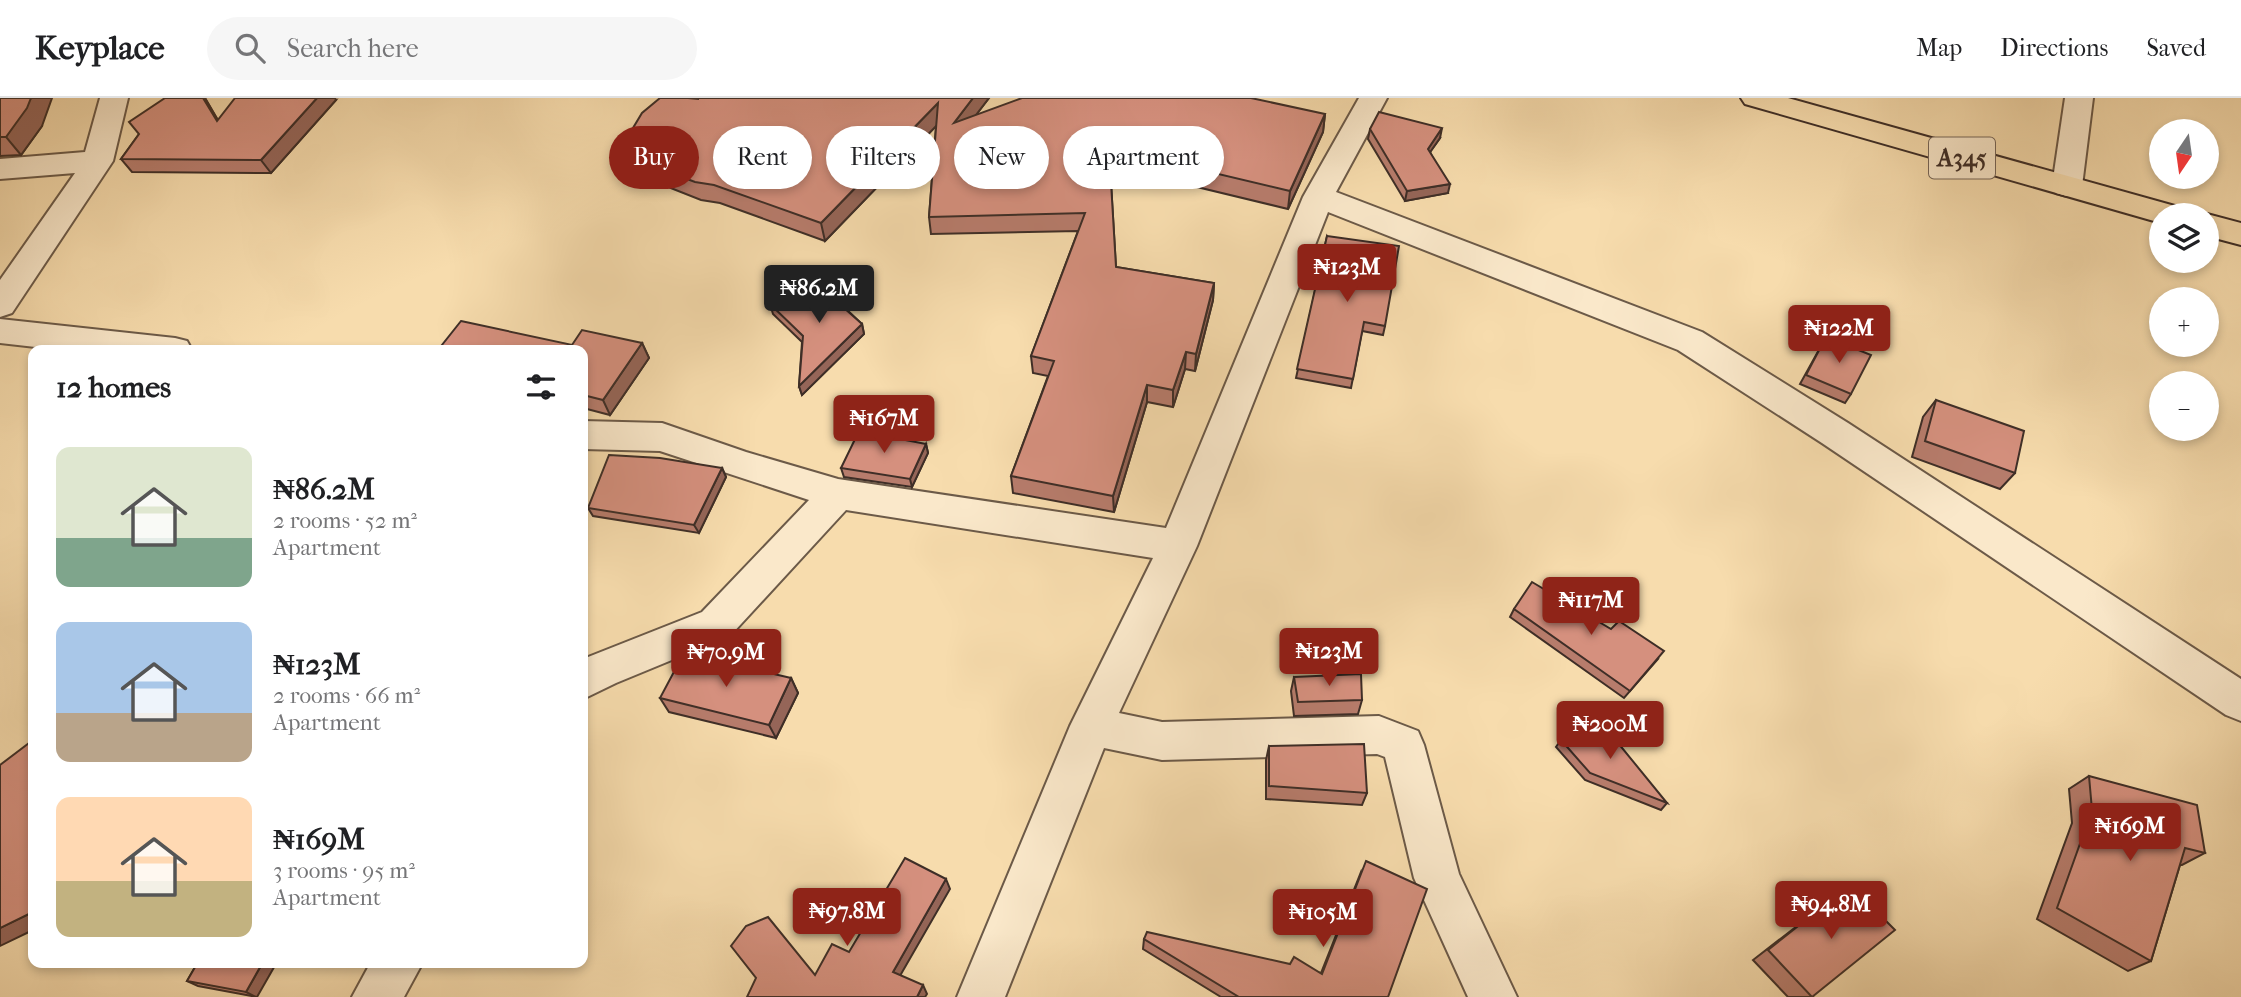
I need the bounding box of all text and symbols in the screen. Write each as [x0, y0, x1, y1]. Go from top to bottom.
search box [207, 17, 697, 80]
text: Keyplace [35, 29, 165, 68]
icon: search [231, 29, 269, 67]
text: Search here [287, 33, 419, 64]
text: Map [1916, 34, 1962, 62]
text: Directions [2000, 34, 2108, 62]
text: Saved [2146, 34, 2206, 62]
north arrow [2149, 119, 2219, 189]
map controls [2149, 119, 2219, 441]
chip: Buy [609, 126, 699, 189]
chip: Rent [713, 126, 812, 189]
chip: Filters [826, 126, 940, 189]
chip: New [954, 126, 1049, 189]
chip: Apartment [1063, 126, 1224, 189]
road number: A345 [1929, 138, 1995, 178]
button: layers [2149, 203, 2219, 273]
pin: ₦123M [1298, 244, 1396, 304]
text: ₦123M [1313, 253, 1381, 280]
pin: ₦86.2M [762, 266, 876, 325]
text: ₦86.2M [780, 274, 858, 301]
button: + [2149, 287, 2219, 357]
pin: ₦122M [1790, 306, 1888, 365]
text: ₦122M [1804, 314, 1874, 341]
icon: filters [522, 368, 560, 406]
text: 12 homes [56, 370, 171, 405]
button: − [2149, 371, 2219, 441]
pin: ₦167M [835, 396, 933, 455]
text: ₦167M [849, 404, 919, 431]
text: ₦86.2M [273, 472, 375, 507]
icon: home [112, 475, 196, 559]
text: 2 rooms · 52 m² [273, 507, 417, 534]
text: Apartment [273, 534, 381, 561]
pin: ₦117M [1542, 578, 1640, 637]
text: ₦117M [1558, 586, 1624, 613]
pin: ₦123M [1280, 628, 1378, 688]
pin: ₦70.9M [669, 630, 783, 689]
text: ₦123M [1295, 637, 1363, 664]
text: ₦70.9M [687, 638, 765, 665]
text: ₦123M [273, 647, 361, 682]
icon: home [112, 650, 196, 734]
text: 2 rooms · 66 m² [273, 682, 420, 709]
pin: ₦200M [1561, 702, 1659, 761]
text: Apartment [273, 709, 381, 736]
text: ₦200M [1573, 710, 1647, 737]
pin: ₦169M [2081, 804, 2179, 863]
text: ₦169M [2095, 812, 2165, 839]
text: ₦169M [273, 822, 365, 857]
icon: home [112, 825, 196, 909]
text: 3 rooms · 95 m² [273, 857, 415, 884]
pin: ₦94.8M [1774, 882, 1888, 941]
text: Apartment [273, 884, 381, 911]
pin: ₦97.8M [790, 888, 904, 948]
pin: ₦105M [1274, 890, 1372, 949]
text: ₦94.8M [1791, 890, 1871, 917]
text: ₦97.8M [809, 897, 885, 924]
text: ₦105M [1289, 898, 1357, 925]

